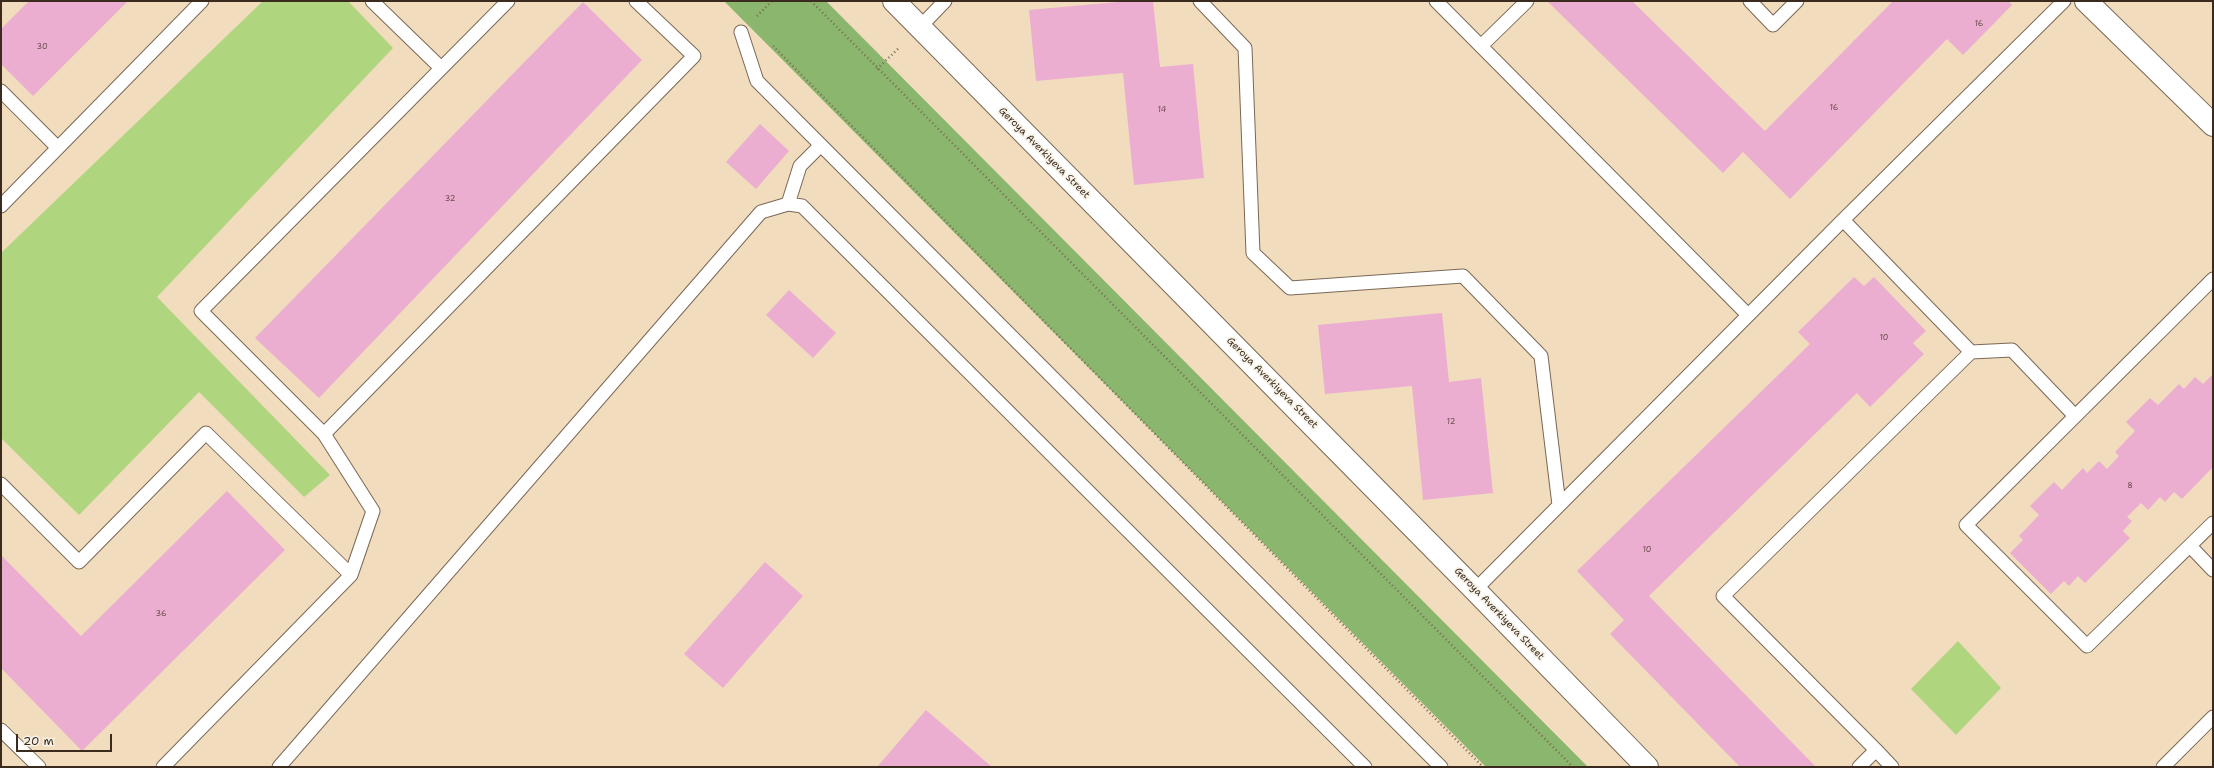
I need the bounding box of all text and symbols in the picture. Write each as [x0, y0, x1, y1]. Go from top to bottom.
house number: 16 [1975, 19, 1983, 29]
house number: 30 [36, 42, 48, 52]
house number: 16 [1830, 103, 1838, 113]
street label: Geroya Averkiyeva Street [996, 105, 1092, 201]
house number: 14 [1158, 105, 1166, 115]
house number: 32 [445, 194, 455, 204]
house number: 10 [1880, 333, 1888, 343]
street label: Geroya Averkiyeva Street [1224, 335, 1320, 431]
house number: 12 [1447, 417, 1455, 427]
house number: 8 [2127, 481, 2133, 491]
house number: 10 [1643, 545, 1651, 555]
street label: Geroya Averkiyeva Street [1452, 565, 1546, 663]
house number: 36 [156, 609, 166, 619]
scale bar [18, 726, 114, 752]
text: 20 m [23, 733, 54, 749]

